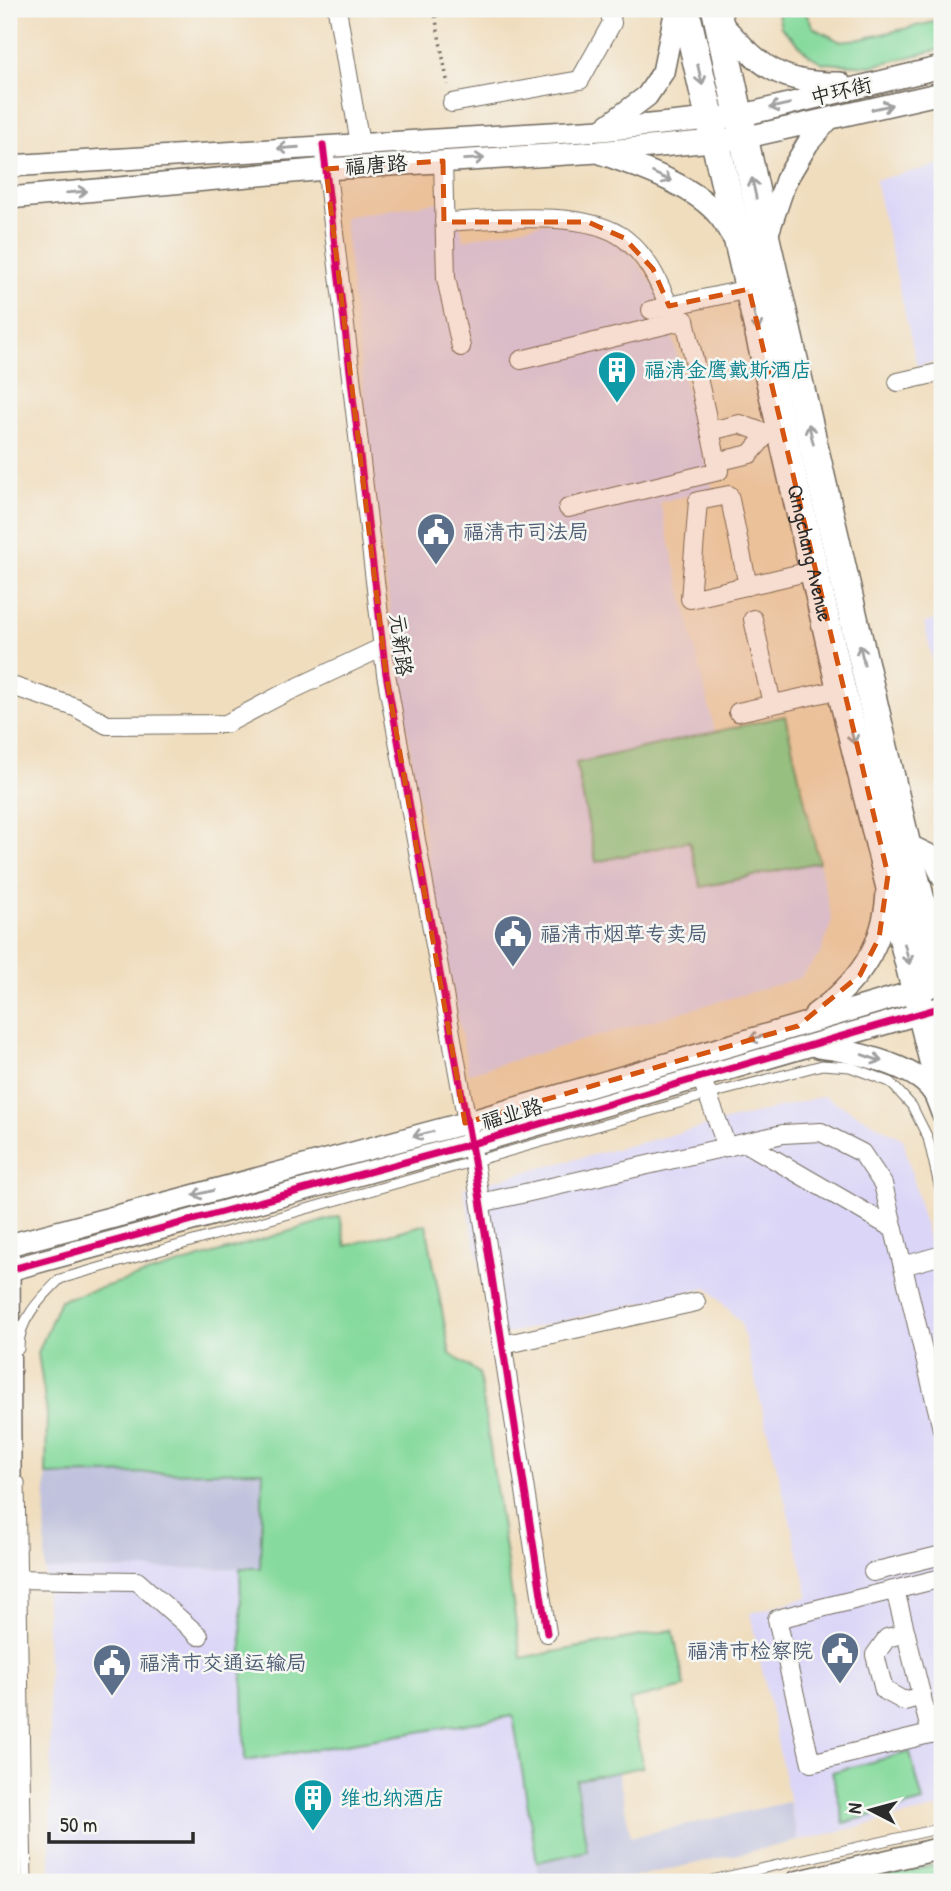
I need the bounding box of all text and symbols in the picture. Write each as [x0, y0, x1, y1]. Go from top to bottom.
one-way arrow [694, 63, 707, 86]
street label: 中环街 [807, 69, 875, 112]
one-way arrow [770, 100, 792, 113]
one-way arrow [870, 100, 893, 113]
one-way arrow [277, 141, 300, 154]
street label: 福唐路 [344, 148, 408, 181]
one-way arrow [463, 152, 485, 165]
one-way arrow [651, 170, 671, 184]
one-way arrow [747, 177, 761, 200]
one-way arrow [65, 185, 88, 198]
one-way arrow [750, 309, 763, 332]
building icon: 福清金鹰戴斯酒店 [596, 349, 638, 404]
place label: 福清金鹰戴斯酒店 [644, 355, 812, 384]
one-way arrow [803, 423, 816, 445]
street label: Qingchang Avenue [781, 482, 840, 624]
public building icon: 福清市司法局 [415, 511, 457, 566]
place label: 福清市司法局 [463, 517, 589, 546]
street label: 元新路 [383, 612, 420, 678]
one-way arrow [855, 644, 868, 667]
one-way arrow [846, 722, 859, 744]
public building icon: 福清市烟草专卖局 [492, 913, 534, 968]
place label: 福清市烟草专卖局 [540, 919, 708, 948]
one-way arrow [901, 942, 914, 965]
one-way arrow [749, 1032, 771, 1045]
one-way arrow [861, 1052, 883, 1065]
street label: 福业路 [478, 1091, 546, 1136]
one-way arrow [412, 1128, 435, 1141]
one-way arrow [192, 1187, 215, 1200]
public building icon: 福清市检察院 [819, 1630, 861, 1685]
place label: 福清市检察院 [687, 1636, 813, 1665]
public building icon: 福清市交通运输局 [91, 1642, 133, 1697]
place label: 福清市交通运输局 [139, 1648, 307, 1677]
north arrow [836, 1776, 906, 1846]
building icon: 维也纳酒店 [292, 1777, 334, 1832]
place label: 维也纳酒店 [340, 1783, 445, 1812]
scale bar [49, 1800, 192, 1844]
text: N [841, 1802, 868, 1815]
text: 50 m [60, 1810, 97, 1839]

